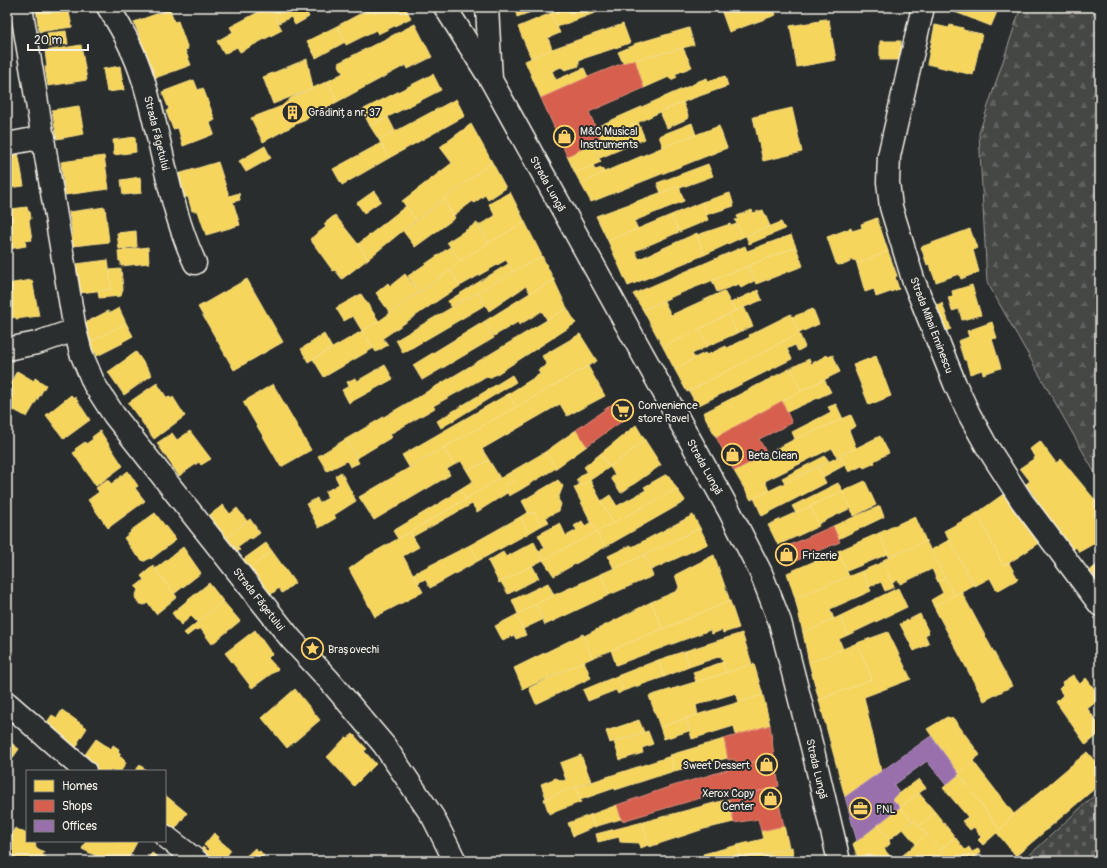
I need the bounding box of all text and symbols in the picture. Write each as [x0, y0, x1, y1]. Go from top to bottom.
scale bar [28, 26, 88, 52]
text: 20 m [34, 33, 63, 48]
street label: Strada Făgetului [141, 95, 172, 172]
building icon: Grădinița nr. 37 [280, 99, 306, 125]
place label: Grădinița nr. 37 [308, 106, 381, 119]
shop icon: M&C Musical Instruments [552, 124, 578, 150]
place label: M&C Musical Instruments [580, 125, 638, 151]
street label: Strada Lungă [527, 154, 568, 214]
street label: Strada Mihai Eminescu [907, 275, 956, 375]
supermarket icon: Convenience store Ravel [609, 398, 635, 424]
place label: Convenience store Ravel [638, 399, 698, 425]
street label: Strada Lungă [684, 437, 725, 497]
shop icon: Beta Clean [719, 442, 745, 468]
place label: Beta Clean [748, 449, 797, 462]
shop icon: Frizerie [774, 542, 800, 568]
place label: Frizerie [802, 549, 838, 562]
street label: Strada Făgetului [230, 565, 287, 633]
place icon: Brașovechi [299, 636, 325, 662]
place label: Brașovechi [328, 643, 379, 656]
street label: Strada Lungă [803, 737, 830, 801]
shop icon: Sweet Dessert [753, 752, 779, 778]
place label: Sweet Dessert [683, 759, 751, 772]
legend [26, 770, 166, 842]
text: Homes [62, 779, 98, 794]
shop icon: Xerox Copy Center [757, 786, 783, 812]
place label: Xerox Copy Center [702, 787, 754, 813]
office icon: PNL [847, 796, 873, 822]
text: Shops [62, 799, 93, 814]
place label: PNL [876, 803, 896, 816]
text: Offices [62, 819, 98, 834]

